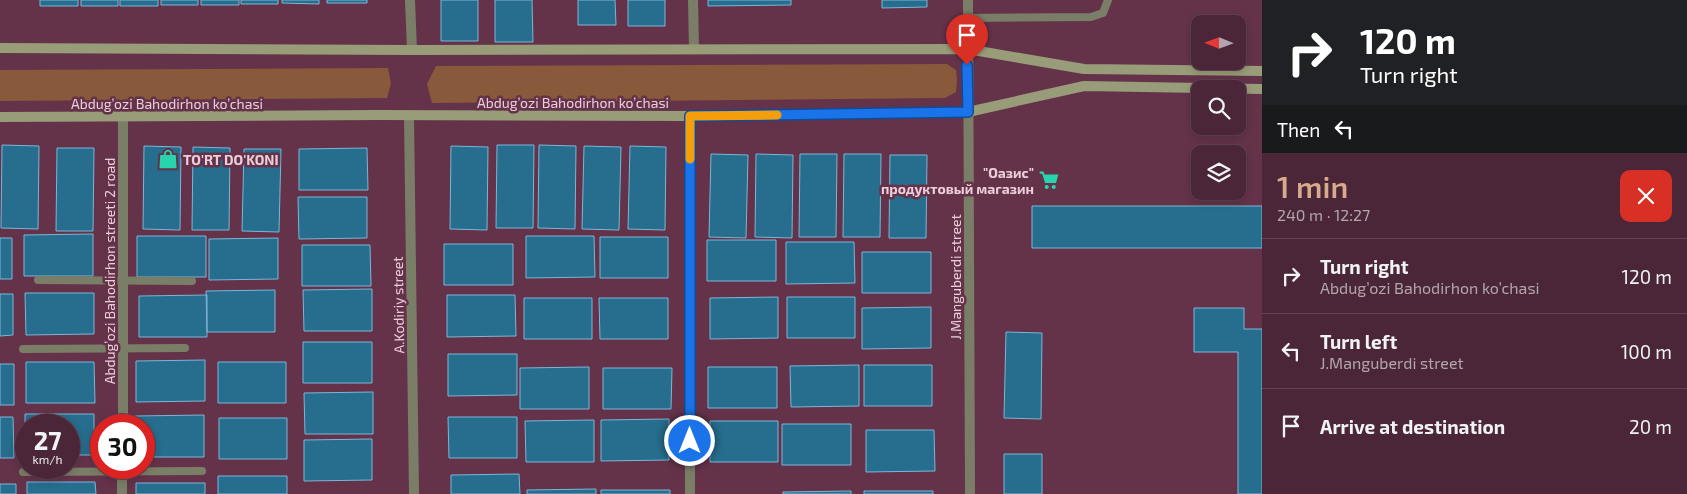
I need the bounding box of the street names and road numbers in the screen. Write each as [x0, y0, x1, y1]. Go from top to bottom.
street label: Abdug’ozi Bahodirhon ko’chasi [477, 94, 669, 111]
street label: Abdug’ozi Bahodirhon ko’chasi [71, 95, 263, 112]
street label: Abdug’ozi Bahodirhon streeti 2 road [101, 158, 118, 384]
street label: J.Manguberdi street [947, 214, 964, 340]
street label: A.Kodiriy street [389, 256, 407, 354]

